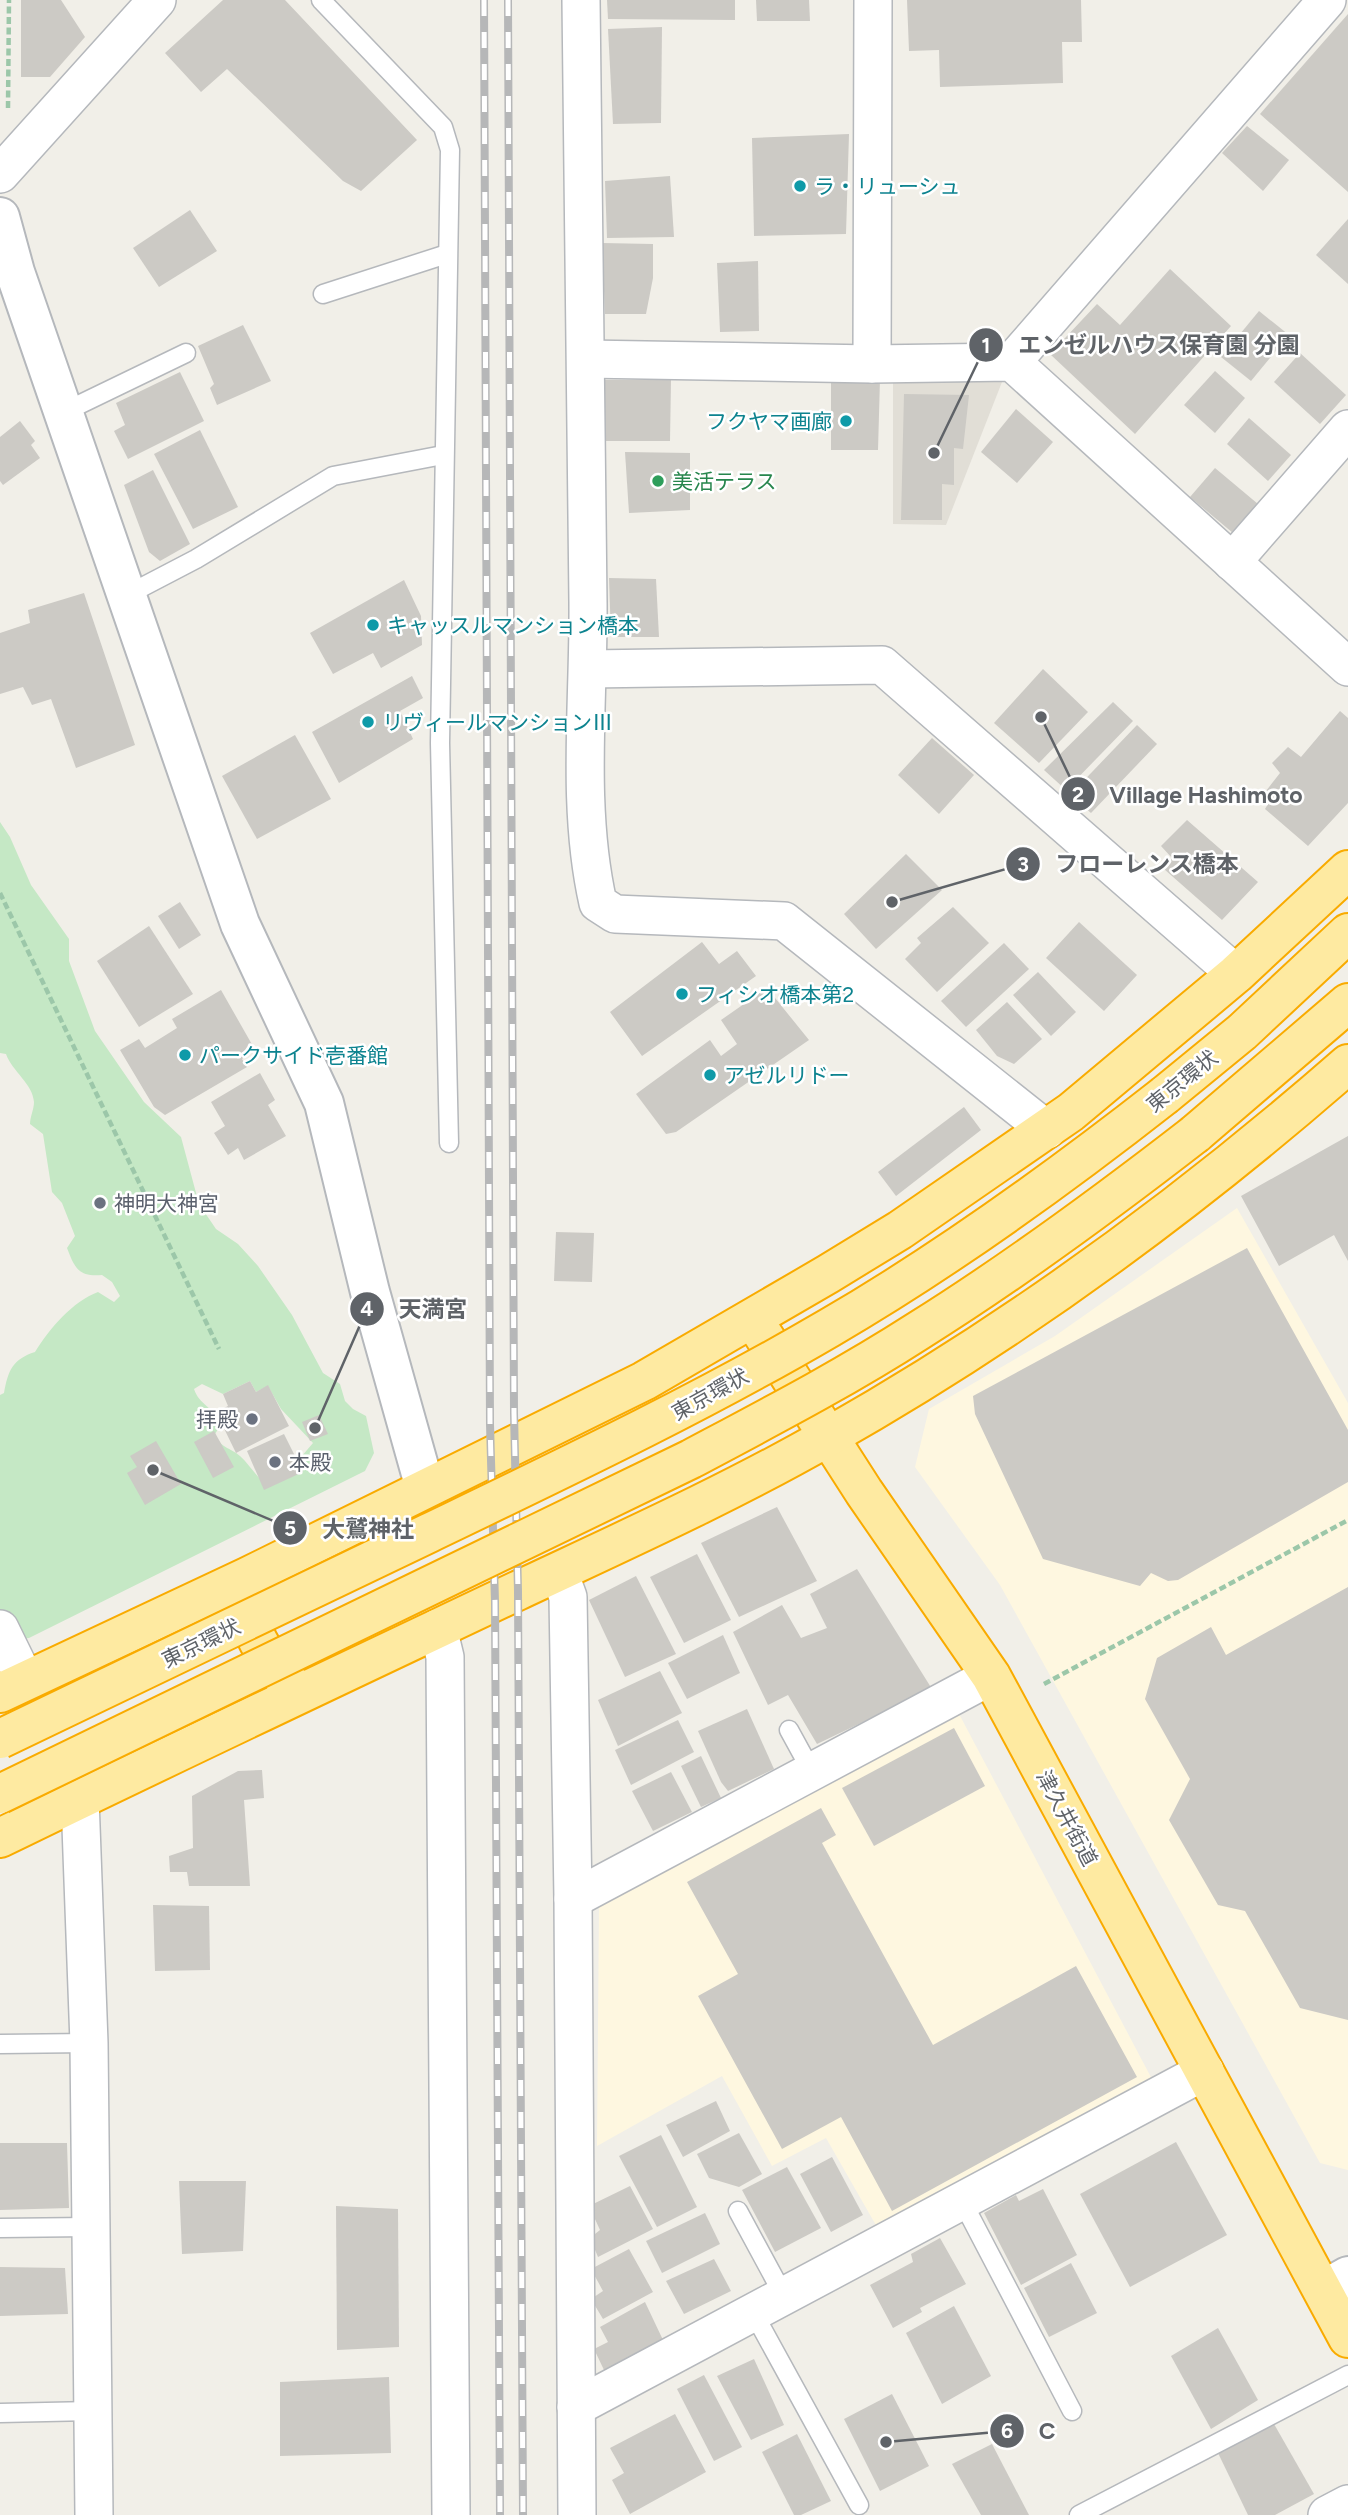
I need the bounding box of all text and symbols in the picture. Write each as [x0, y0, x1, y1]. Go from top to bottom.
place label: ラ・リューシュ [814, 174, 961, 199]
marker: ラ・リューシュ [792, 178, 808, 194]
callout: エンゼルハウス保育園 分園 [969, 323, 1313, 367]
text: エンゼルハウス保育園 分園 [1018, 331, 1300, 359]
text: 1 [982, 333, 990, 358]
place label: フクヤマ画廊 [706, 409, 832, 434]
marker: フクヤマ画廊 [838, 413, 854, 429]
place label: 美活テラス [672, 469, 777, 494]
marker: 美活テラス [650, 473, 666, 489]
place label: キャッスルマンション橋本 [387, 613, 639, 638]
marker: キャッスルマンション橋本 [365, 617, 381, 633]
place label: リヴィールマンションⅢ [382, 710, 613, 735]
marker: リヴィールマンションⅢ [360, 714, 376, 730]
callout: Village Hashimoto [1060, 772, 1317, 816]
text: Village Hashimoto [1109, 781, 1303, 809]
text: 2 [1072, 782, 1084, 807]
callout: フローレンス橋本 [1006, 842, 1253, 886]
text: フローレンス橋本 [1055, 850, 1239, 878]
text: 3 [1017, 852, 1029, 877]
place label: フィシオ橋本第2 [696, 982, 854, 1007]
marker: フィシオ橋本第2 [674, 986, 690, 1002]
place label: パークサイド壱番館 [199, 1043, 388, 1068]
street label: 東京環状 [1141, 1045, 1223, 1117]
marker: パークサイド壱番館 [177, 1047, 193, 1063]
place label: アゼルリドー [724, 1063, 850, 1088]
marker: アゼルリドー [702, 1067, 718, 1083]
place label: 神明大神宮 [114, 1191, 219, 1216]
marker: 神明大神宮 [92, 1195, 108, 1211]
callout: 天満宮 [350, 1287, 482, 1331]
text: 天満宮 [399, 1295, 468, 1323]
text: 4 [360, 1296, 374, 1321]
street label: 東京環状 [667, 1363, 753, 1425]
place label: 拝殿 [196, 1407, 238, 1432]
marker: 拝殿 [244, 1411, 260, 1427]
place label: 本殿 [289, 1450, 331, 1475]
marker: 本殿 [267, 1454, 283, 1470]
callout: 大鷲神社 [273, 1506, 428, 1550]
text: 大鷲神社 [322, 1515, 414, 1543]
text: 5 [284, 1516, 296, 1541]
street label: 東京環状 [158, 1613, 244, 1673]
street label: 津久井街道 [1031, 1766, 1103, 1870]
callout: C [990, 2409, 1070, 2453]
text: C [1039, 2417, 1056, 2445]
text: 6 [1001, 2418, 1013, 2443]

